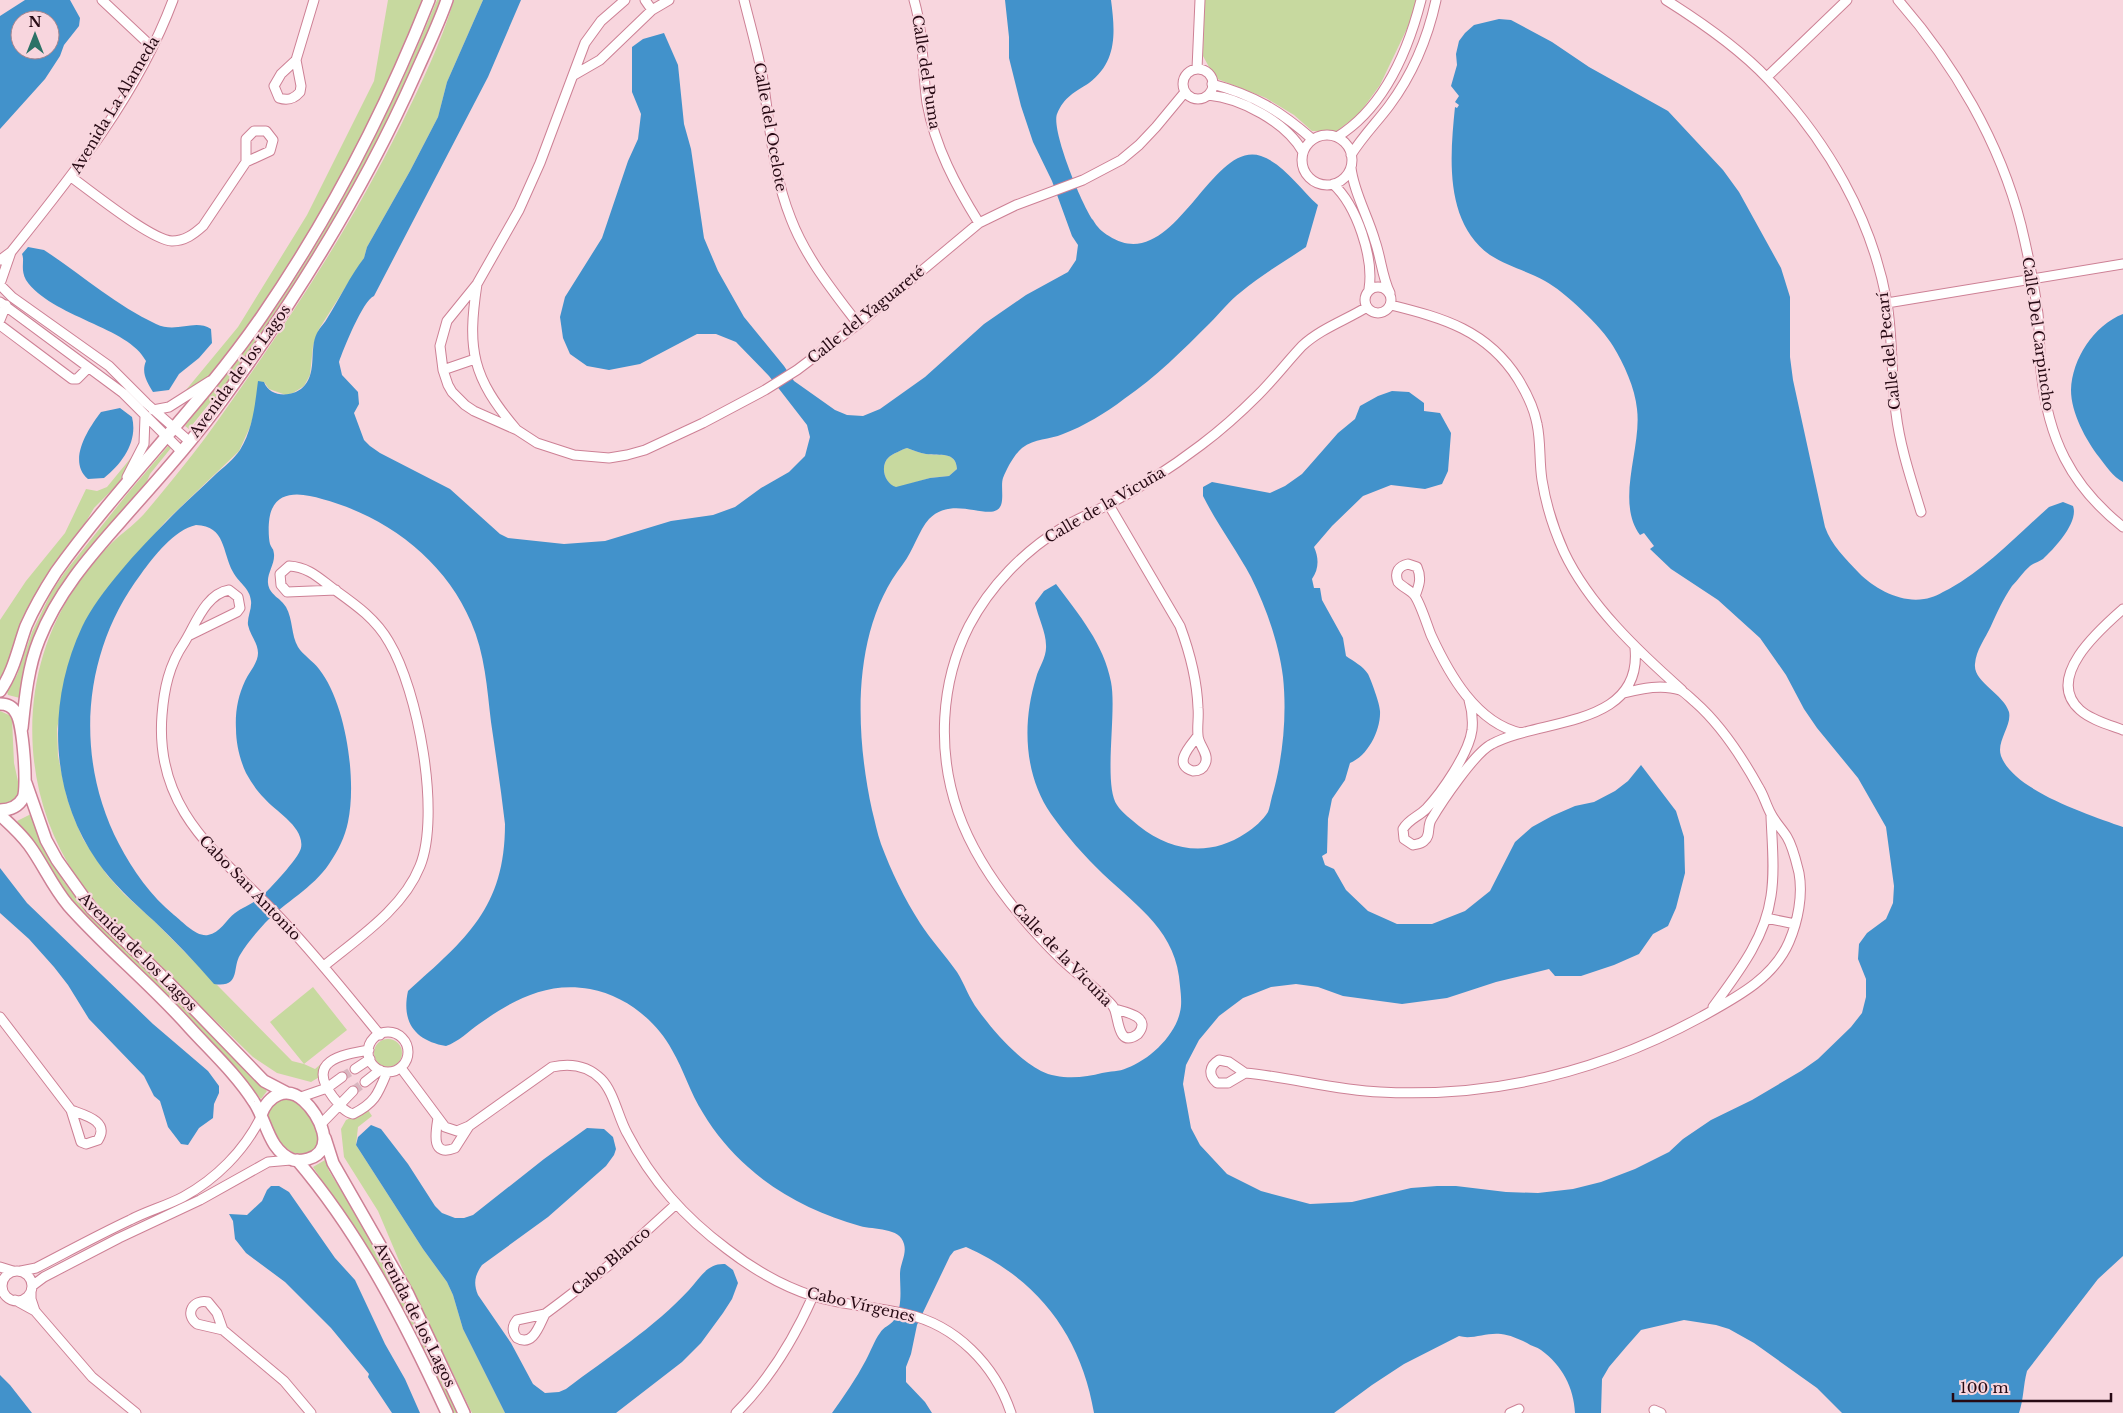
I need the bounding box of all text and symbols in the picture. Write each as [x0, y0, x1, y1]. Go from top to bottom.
north arrow [10, 10, 60, 60]
text: N [28, 13, 42, 31]
street label: Calle del Puma [908, 13, 945, 131]
street label: Avenida La Alameda [66, 32, 163, 178]
street label: Calle del Ocelote [750, 61, 791, 193]
street label: Calle Del Carpincho [2018, 256, 2059, 412]
street label: Calle del Yaguareté [803, 261, 928, 368]
street label: Calle del Pecarí [1873, 291, 1904, 411]
street label: Avenida de los Lagos [184, 300, 294, 442]
street label: Calle de la Vicuña [1041, 462, 1169, 547]
street label: Cabo San Antonio [195, 831, 306, 944]
street label: Avenida de los Lagos [74, 888, 202, 1015]
street label: Calle de la Vicuña [1008, 899, 1117, 1011]
street label: Cabo Blanco [567, 1222, 654, 1299]
street label: Avenida de los Lagos [370, 1238, 460, 1390]
street label: Cabo Vírgenes [805, 1283, 917, 1326]
scale bar [1953, 1370, 2110, 1402]
text: 100 m [1960, 1378, 2009, 1397]

